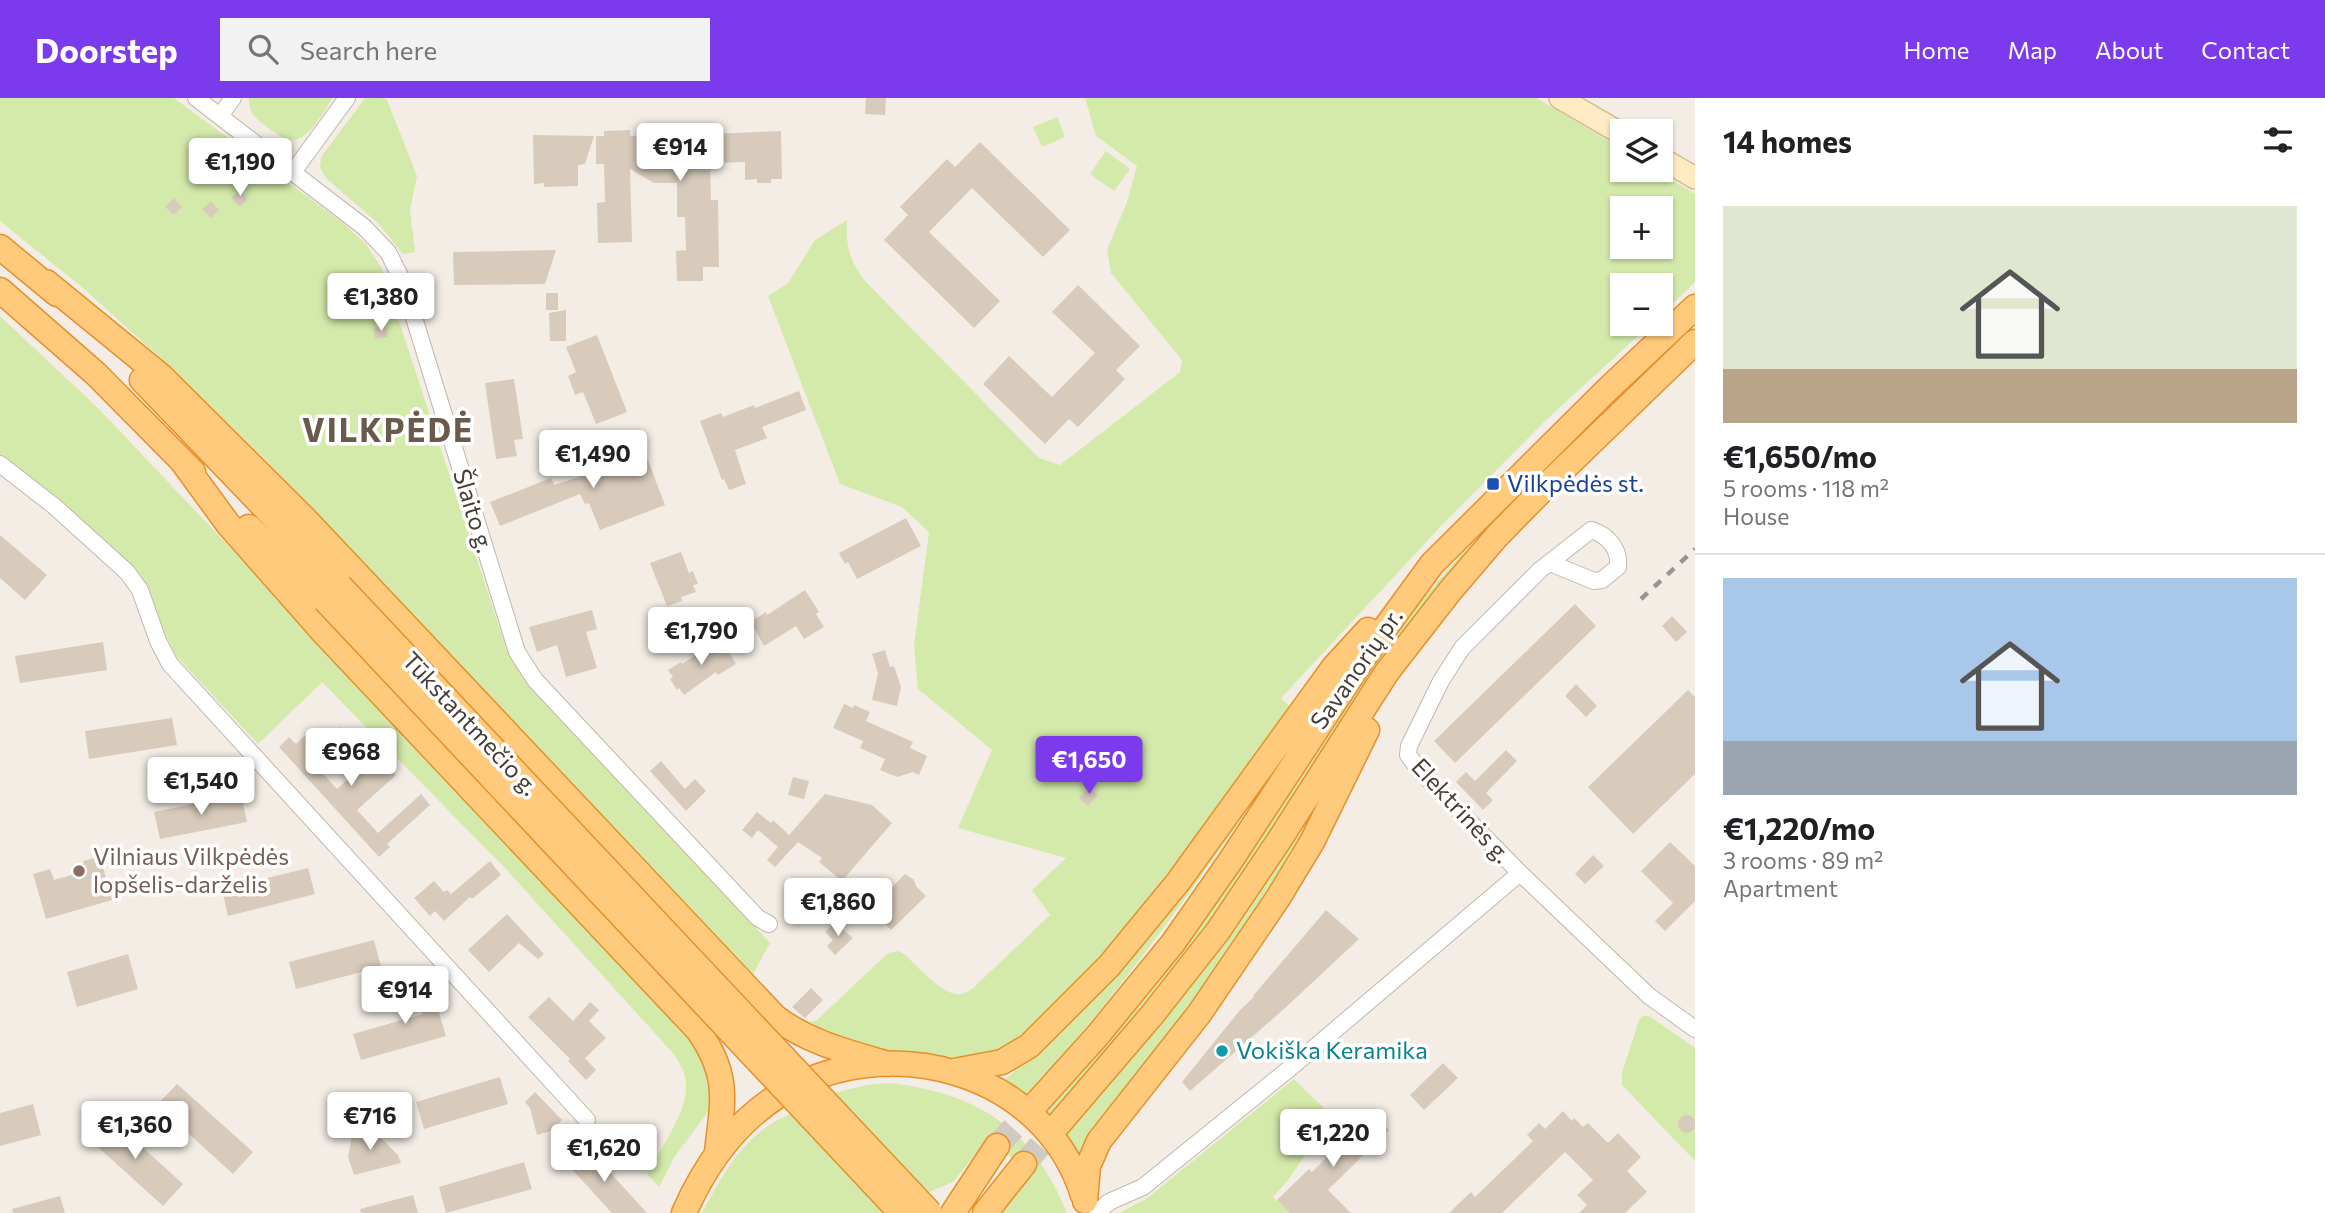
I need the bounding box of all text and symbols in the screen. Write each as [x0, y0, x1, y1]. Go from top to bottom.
search box [220, 18, 710, 81]
text: Doorstep [35, 29, 178, 70]
icon: search [244, 30, 282, 68]
text: Search here [300, 34, 437, 65]
text: Home [1904, 35, 1970, 64]
text: Map [2008, 35, 2057, 64]
text: About [2095, 35, 2163, 64]
text: Contact [2201, 35, 2290, 64]
map controls [1610, 119, 1673, 336]
button: layers [1610, 119, 1673, 182]
icon: filters [2259, 121, 2297, 159]
text: 14 homes [1723, 122, 1852, 159]
pin: €914 [639, 123, 721, 183]
text: €914 [653, 132, 707, 160]
pin: €1,190 [183, 139, 297, 198]
text: €1,190 [205, 147, 275, 175]
button: + [1610, 196, 1673, 259]
icon: home [1947, 251, 2073, 377]
button: − [1610, 273, 1673, 336]
pin: €1,380 [324, 274, 438, 333]
text: €1,380 [343, 282, 419, 310]
district label: VILKPĖDĖ [302, 409, 474, 449]
pin: €1,490 [536, 430, 650, 490]
text: €1,650/mo [1723, 437, 1877, 474]
text: €1,490 [555, 439, 631, 467]
street label: Šlaito g. [448, 465, 501, 556]
place label: Vilkpėdės st. [1507, 468, 1644, 497]
text: 5 rooms · 118 m² [1723, 474, 1889, 502]
marker: Vilkpėdės st. [1485, 476, 1501, 492]
text: House [1723, 502, 1789, 530]
street label: Savanorių pr. [1303, 602, 1408, 734]
pin: €1,790 [644, 608, 758, 667]
text: €1,790 [664, 616, 738, 644]
icon: home [1947, 623, 2073, 749]
street label: Tūkstantmečio g. [397, 645, 545, 801]
pin: €968 [310, 728, 392, 788]
pin: €1,650 [1032, 736, 1146, 796]
text: €968 [322, 737, 380, 765]
text: €1,650 [1052, 745, 1126, 773]
street label: Elektrinės g. [1406, 752, 1518, 868]
pin: €1,540 [144, 758, 258, 817]
text: €1,540 [163, 766, 239, 794]
text: €1,220/mo [1723, 809, 1875, 846]
place label: Vilniaus Vilkpėdės lopšelis-darželis [93, 841, 289, 898]
text: 3 rooms · 89 m² [1723, 846, 1883, 874]
marker: Vilniaus Vilkpėdės lopšelis-darželis [71, 863, 87, 879]
text: Apartment [1723, 874, 1838, 902]
pin: €1,860 [781, 878, 895, 938]
text: €1,860 [800, 887, 876, 915]
pin: €914 [364, 967, 446, 1026]
text: €914 [378, 975, 432, 1003]
place label: Vokiška Keramika [1236, 1035, 1428, 1064]
marker: Vokiška Keramika [1214, 1043, 1230, 1059]
pin: €716 [329, 1093, 411, 1152]
text: €716 [343, 1101, 397, 1129]
pin: €1,360 [78, 1102, 192, 1161]
text: €1,360 [97, 1110, 173, 1138]
pin: €1,220 [1276, 1110, 1390, 1169]
text: €1,220 [1296, 1118, 1370, 1146]
pin: €1,620 [547, 1124, 661, 1184]
text: €1,620 [567, 1133, 641, 1161]

